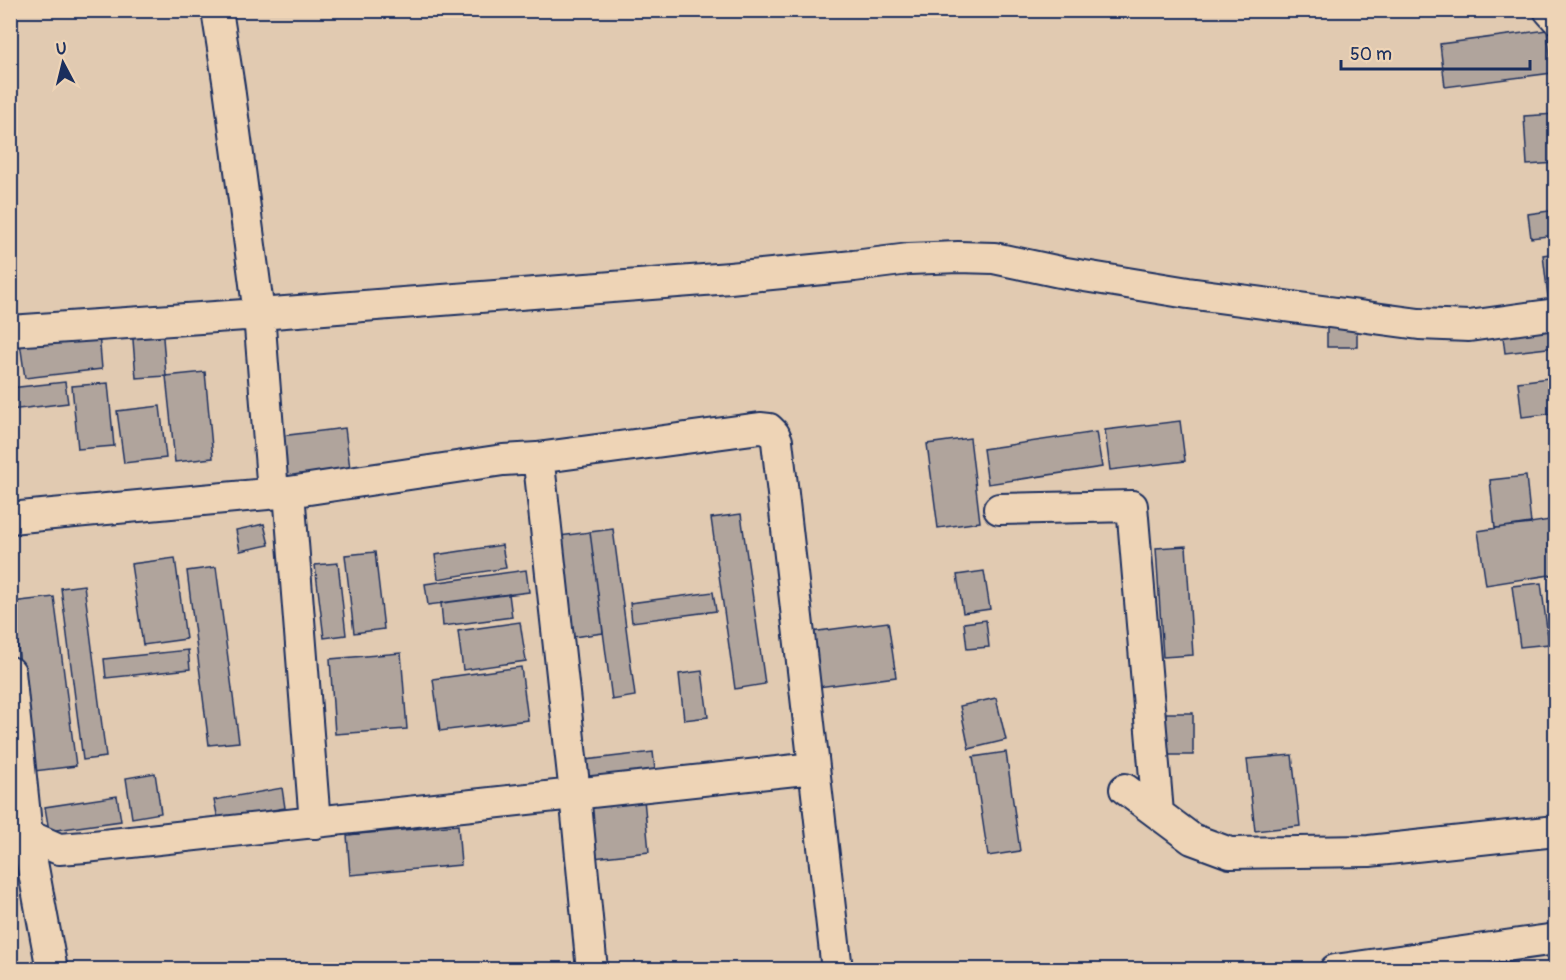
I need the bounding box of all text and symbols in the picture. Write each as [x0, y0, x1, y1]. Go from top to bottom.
north arrow [33, 33, 93, 93]
scale bar [1341, 33, 1530, 71]
text: U [55, 38, 68, 60]
text: 50 m [1350, 43, 1392, 66]

